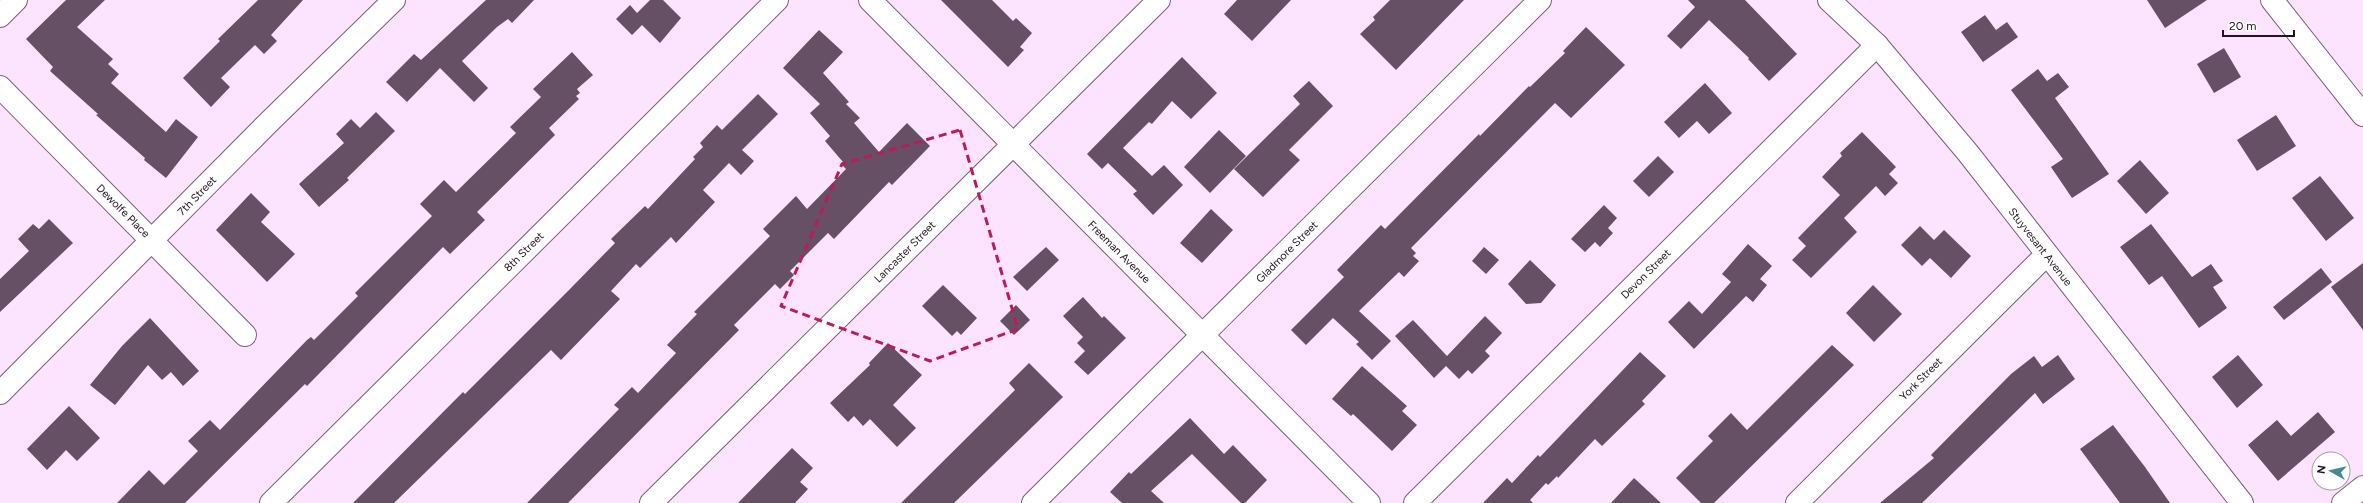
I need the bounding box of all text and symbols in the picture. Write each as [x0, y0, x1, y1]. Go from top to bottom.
scale bar [2223, 12, 2294, 38]
text: 20 m [2229, 19, 2257, 33]
street label: 7th Street [175, 174, 219, 218]
street label: Dewolfe Place [94, 182, 152, 240]
street label: Stuyvesant Avenue [2006, 205, 2074, 289]
street label: Freeman Avenue [1085, 218, 1153, 286]
street label: Gladmore Street [1253, 218, 1321, 286]
street label: Lancaster Street [872, 219, 938, 285]
street label: 8th Street [502, 230, 546, 274]
street label: Devon Street [1618, 246, 1674, 302]
street label: York Street [1897, 355, 1945, 403]
north arrow [2311, 451, 2351, 491]
text: N [2315, 465, 2329, 475]

